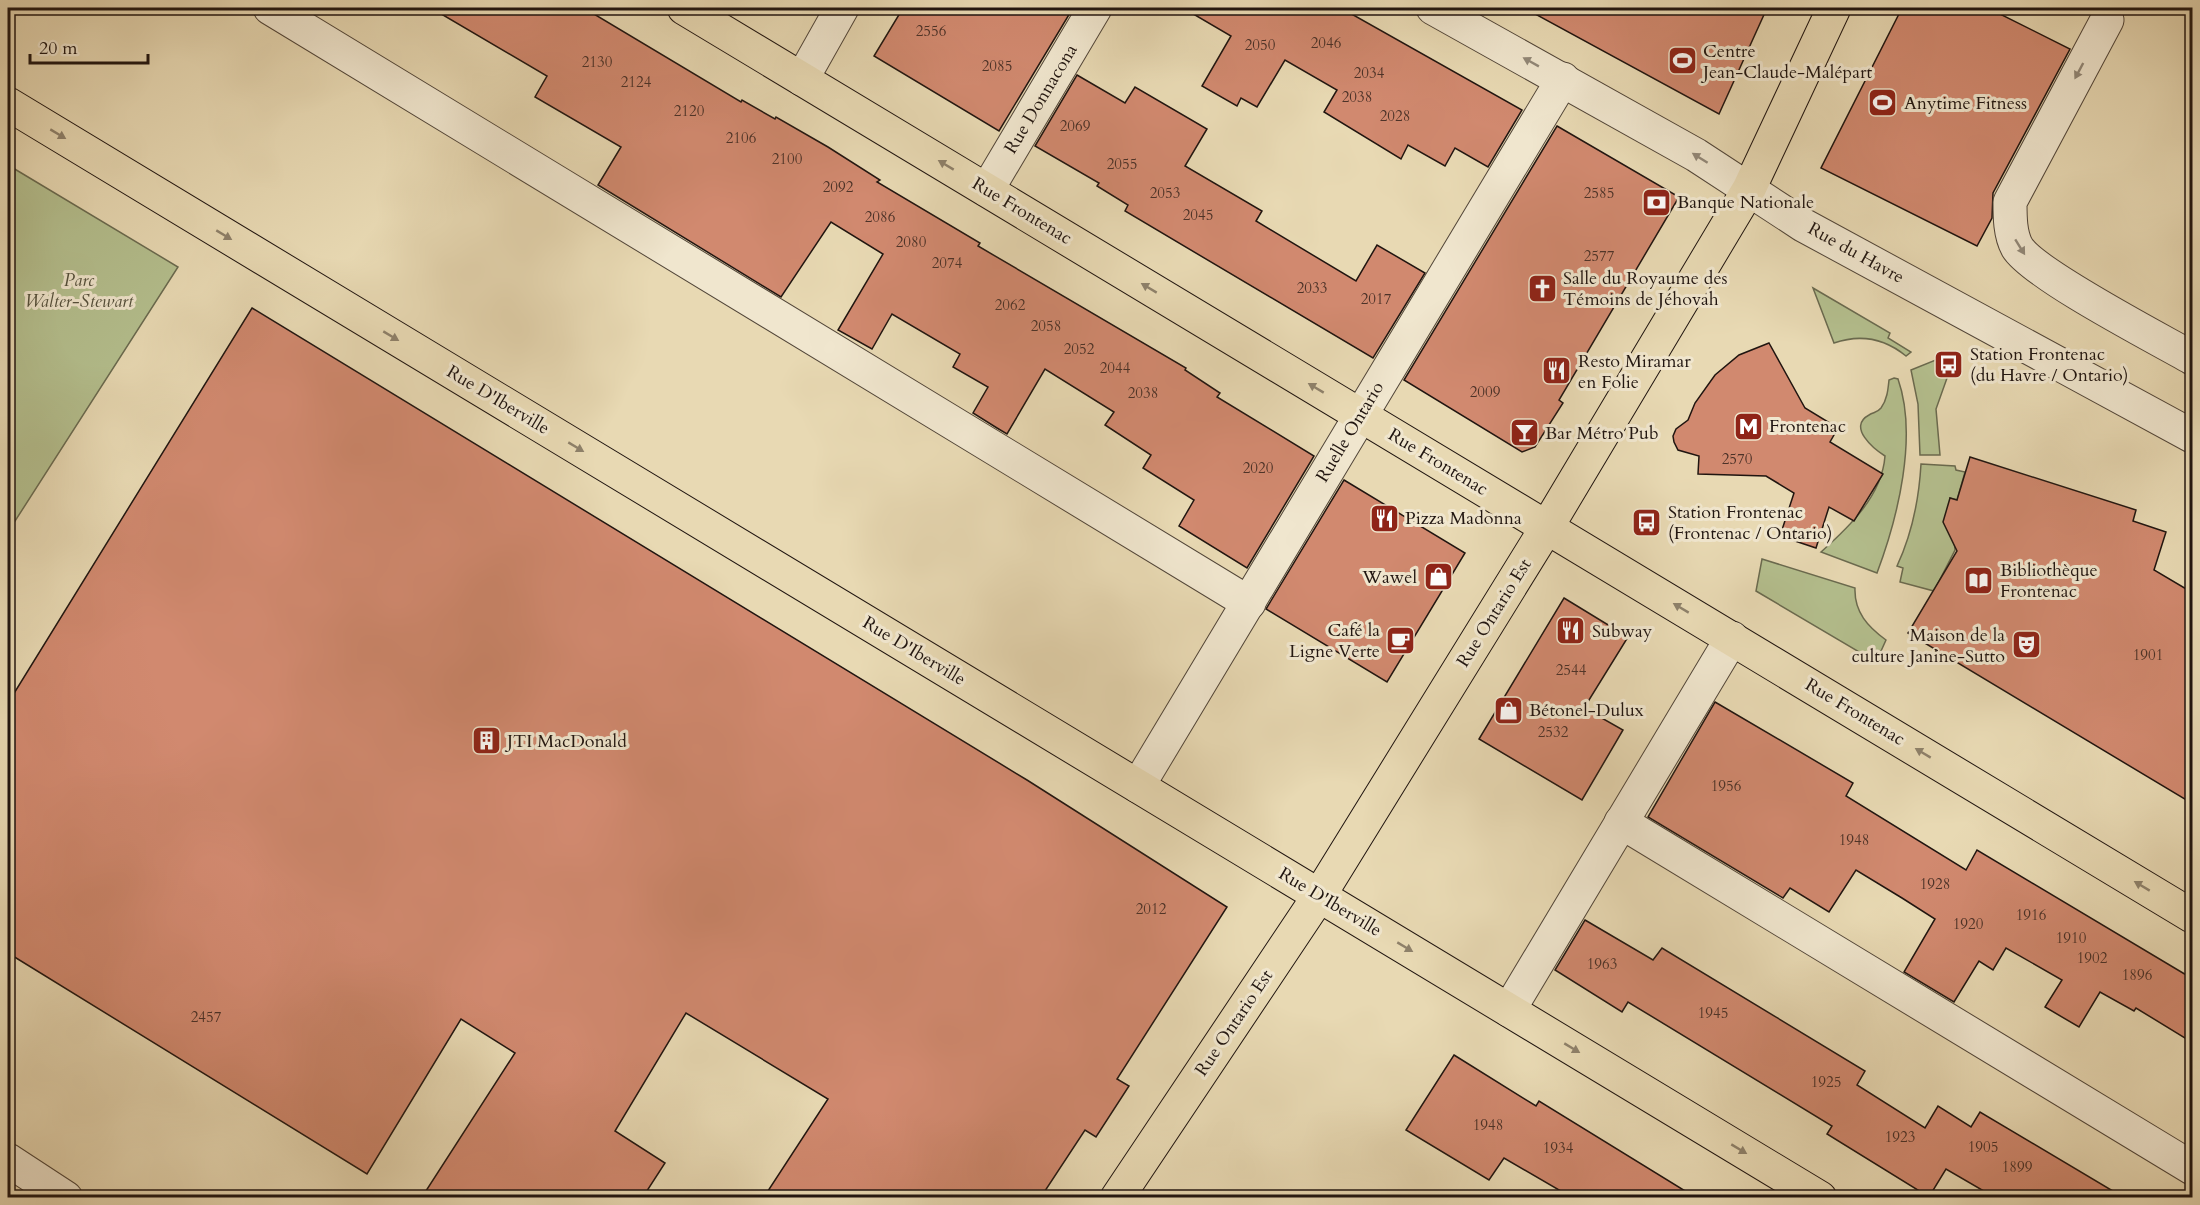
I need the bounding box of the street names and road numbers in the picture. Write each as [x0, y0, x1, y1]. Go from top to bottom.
street label: Rue Donnacona [998, 39, 1084, 159]
street label: Rue Frontenac [967, 171, 1077, 251]
street label: Rue du Havre [1803, 216, 1909, 290]
street label: Rue D'Iberville [442, 359, 554, 441]
street label: Ruelle Ontario [1310, 377, 1390, 487]
street label: Rue Frontenac [1383, 422, 1493, 502]
street label: Rue Ontario Est [1451, 554, 1538, 672]
street label: Rue D'Iberville [858, 610, 970, 692]
street label: Rue Frontenac [1800, 672, 1910, 752]
street label: Rue D'Iberville [1274, 861, 1386, 943]
street label: Rue Ontario Est [1189, 965, 1279, 1081]

